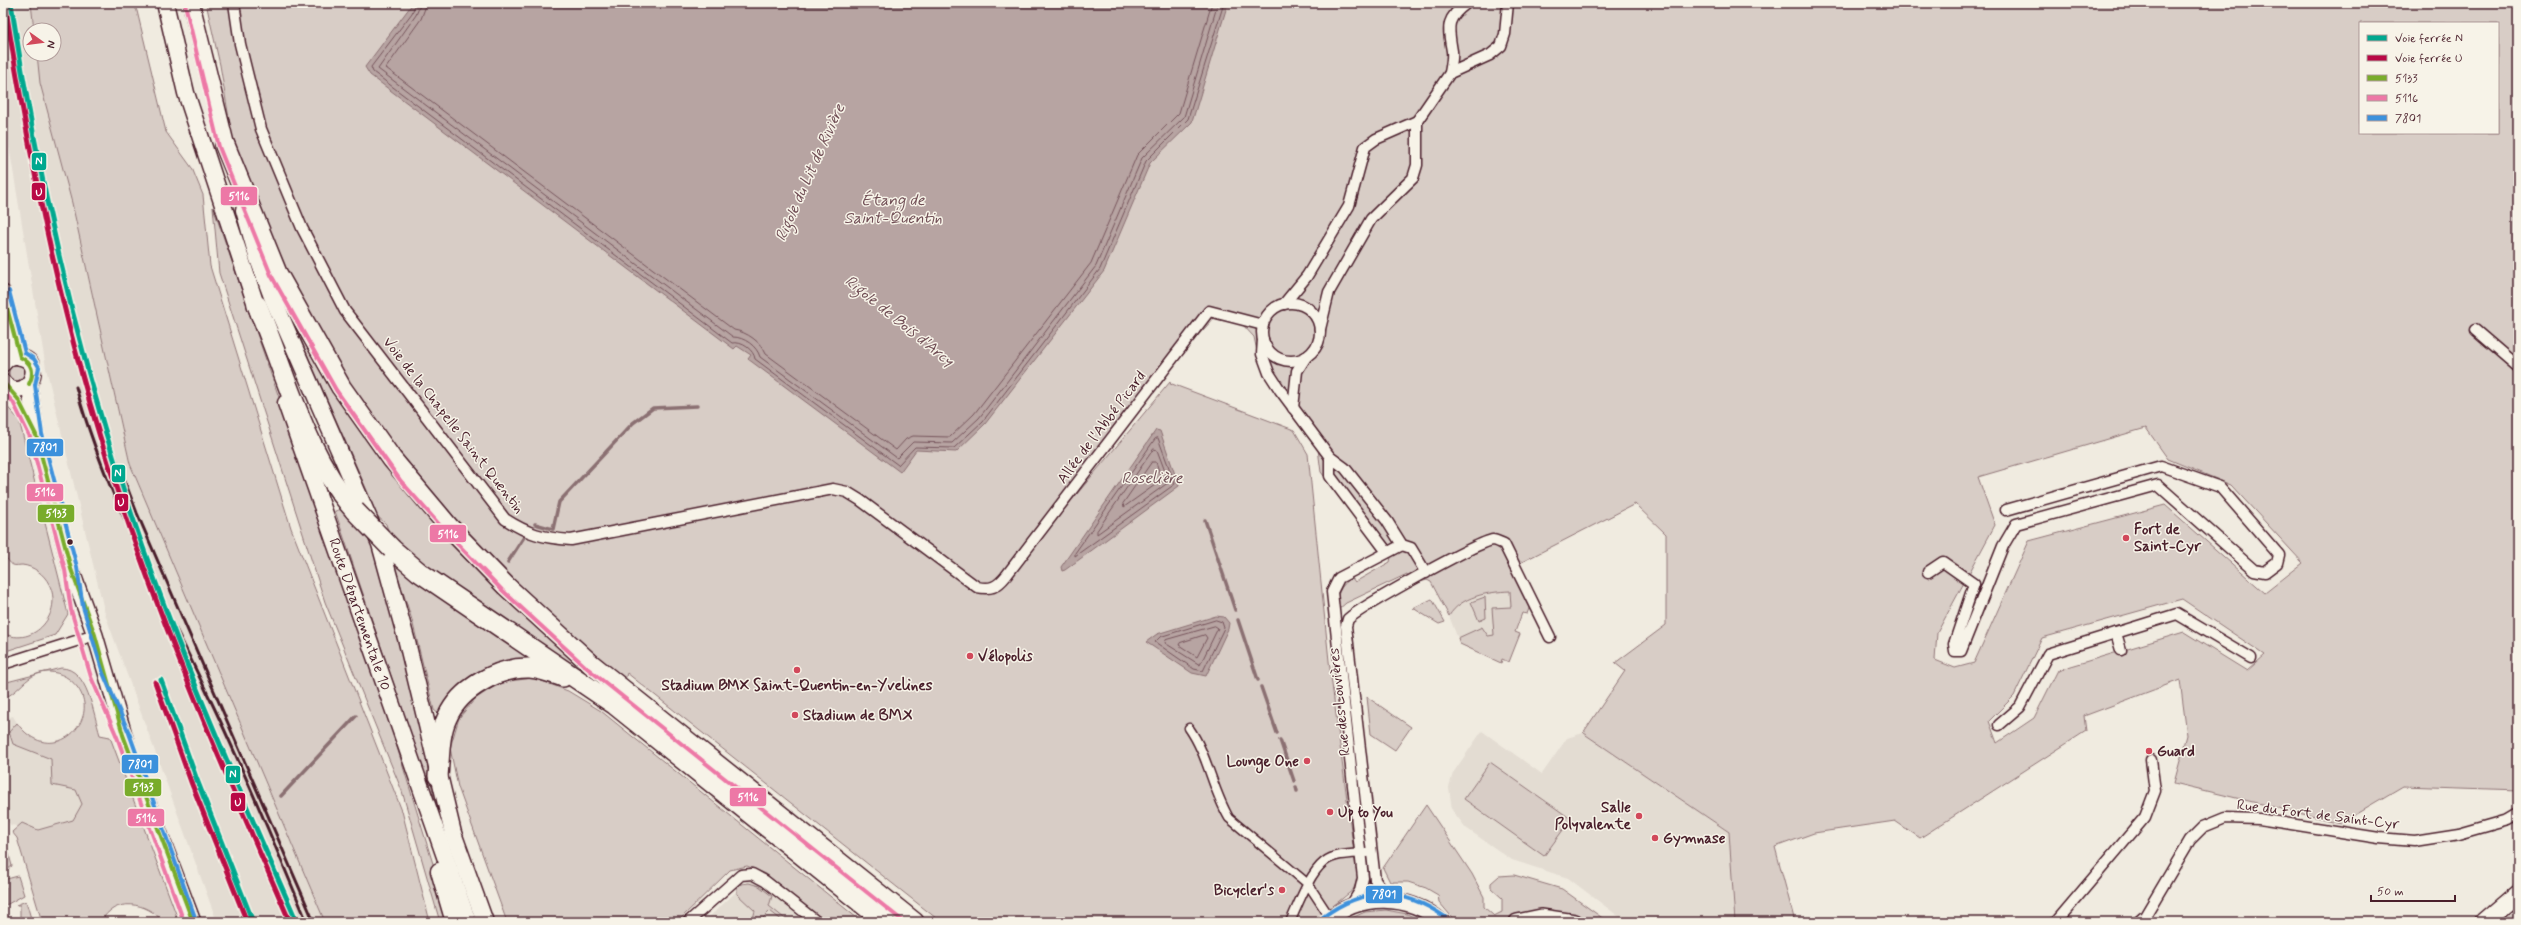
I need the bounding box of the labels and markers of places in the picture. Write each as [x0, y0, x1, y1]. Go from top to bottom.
place label: Fort de Saint-Cyr [2134, 520, 2202, 557]
marker: Fort de Saint-Cyr [2121, 533, 2131, 543]
unlabelled marker [65, 537, 75, 547]
place label: Vélopolis [978, 647, 1033, 667]
marker: Vélopolis [965, 651, 975, 661]
marker: Stadium BMX Saint-Quentin-en-Yvelines [792, 665, 802, 675]
place label: Stadium BMX Saint-Quentin-en-Yvelines [662, 676, 933, 696]
place label: Stadium de BMX [803, 706, 913, 726]
marker: Stadium de BMX [790, 710, 800, 720]
place label: Guard [2157, 742, 2195, 762]
marker: Guard [2144, 746, 2154, 756]
place label: Lounge One [1227, 752, 1299, 774]
marker: Lounge One [1302, 756, 1312, 766]
place label: Salle Polyvalente [1555, 798, 1632, 835]
place label: Up to You [1338, 803, 1393, 823]
marker: Up to You [1325, 807, 1335, 817]
marker: Salle Polyvalente [1634, 811, 1644, 821]
place label: Gymnase [1663, 829, 1726, 849]
marker: Gymnase [1650, 833, 1660, 843]
place label: Bicycler's [1214, 881, 1274, 901]
marker: Bicycler's [1277, 885, 1287, 895]

